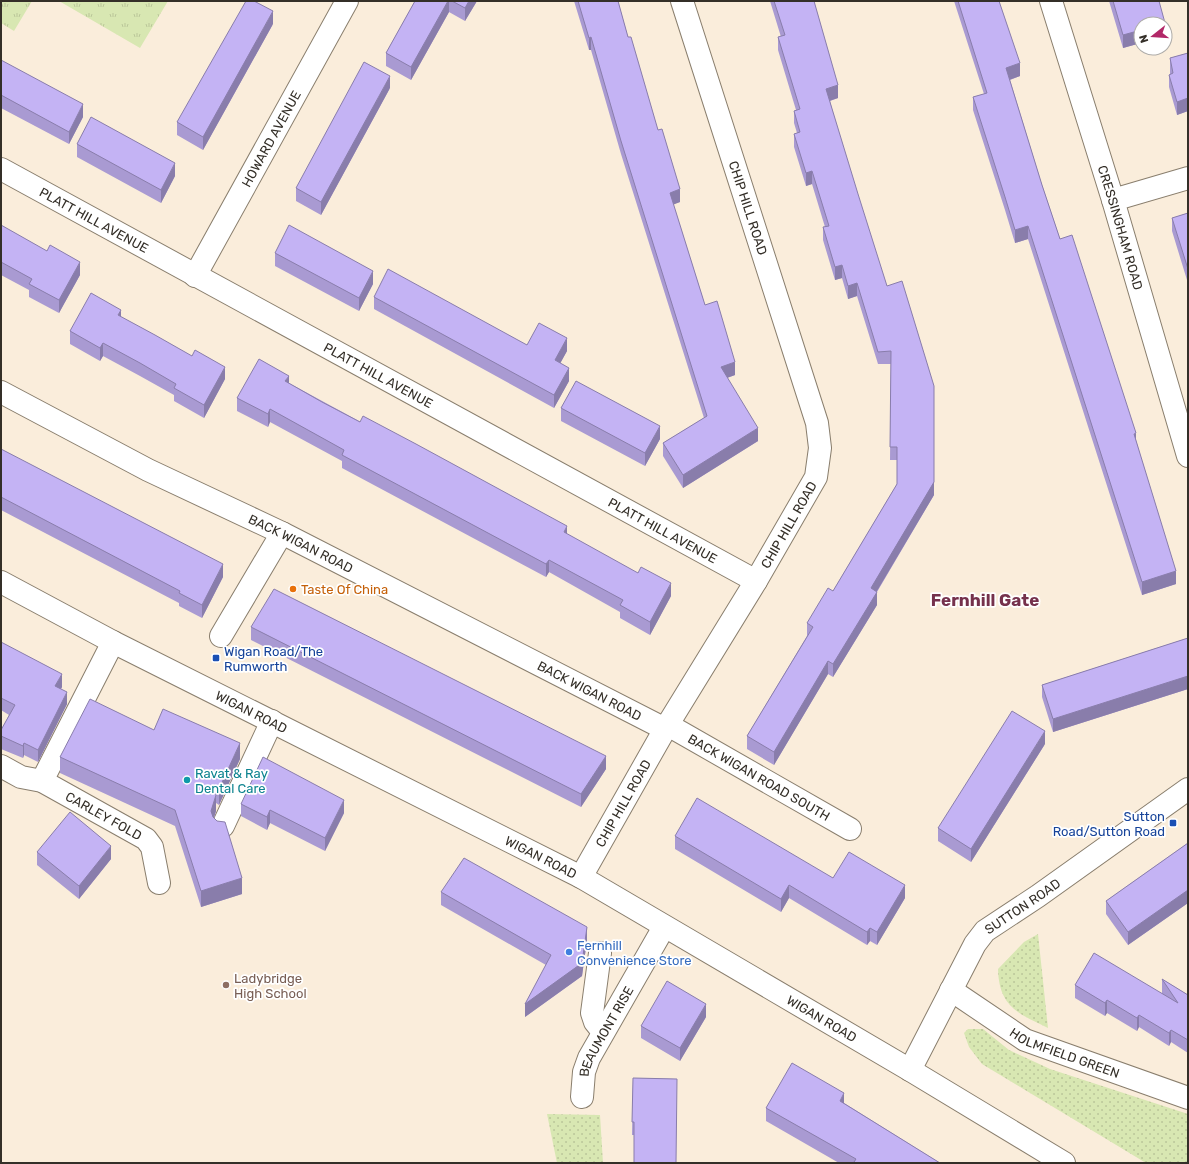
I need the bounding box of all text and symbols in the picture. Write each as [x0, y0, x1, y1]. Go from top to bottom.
north arrow [1133, 16, 1173, 56]
text: N [1137, 33, 1151, 44]
street label: HOWARD AVENUE [238, 88, 304, 189]
street label: CHIP HILL ROAD [726, 159, 770, 257]
street label: CRESSINGHAM ROAD [1095, 163, 1146, 292]
street label: PLATT HILL AVENUE [37, 184, 151, 256]
street label: PLATT HILL AVENUE [321, 339, 436, 411]
street label: CHIP HILL ROAD [758, 478, 820, 571]
street label: PLATT HILL AVENUE [606, 494, 720, 566]
street label: BACK WIGAN ROAD [246, 511, 356, 576]
place label: Taste Of China [301, 582, 388, 597]
marker: Taste Of China [288, 584, 298, 594]
district label: Fernhill Gate [931, 590, 1039, 610]
place label: Wigan Road/The Rumworth [224, 644, 323, 674]
marker: Wigan Road/The Rumworth [211, 653, 221, 663]
street label: BACK WIGAN ROAD [535, 658, 644, 723]
street label: WIGAN ROAD [213, 687, 290, 736]
street label: BACK WIGAN ROAD SOUTH [686, 731, 833, 824]
street label: CHIP HILL ROAD [592, 757, 654, 849]
place label: Ravat & Ray Dental Care [195, 766, 268, 796]
marker: Ravat & Ray Dental Care [182, 775, 192, 785]
street label: CARLEY FOLD [63, 788, 145, 843]
place label: Sutton Road/Sutton Road [1053, 809, 1165, 839]
marker: Sutton Road/Sutton Road [1168, 818, 1178, 828]
street label: WIGAN ROAD [503, 833, 579, 881]
street label: SUTTON ROAD [982, 875, 1063, 937]
place label: Fernhill Convenience Store [577, 938, 692, 968]
marker: Fernhill Convenience Store [564, 947, 574, 957]
place label: Ladybridge High School [234, 971, 307, 1002]
marker: Ladybridge High School [221, 980, 231, 990]
street label: BEAUMONT RISE [576, 983, 636, 1077]
street label: WIGAN ROAD [784, 992, 860, 1045]
street label: HOLMFIELD GREEN [1007, 1025, 1122, 1081]

